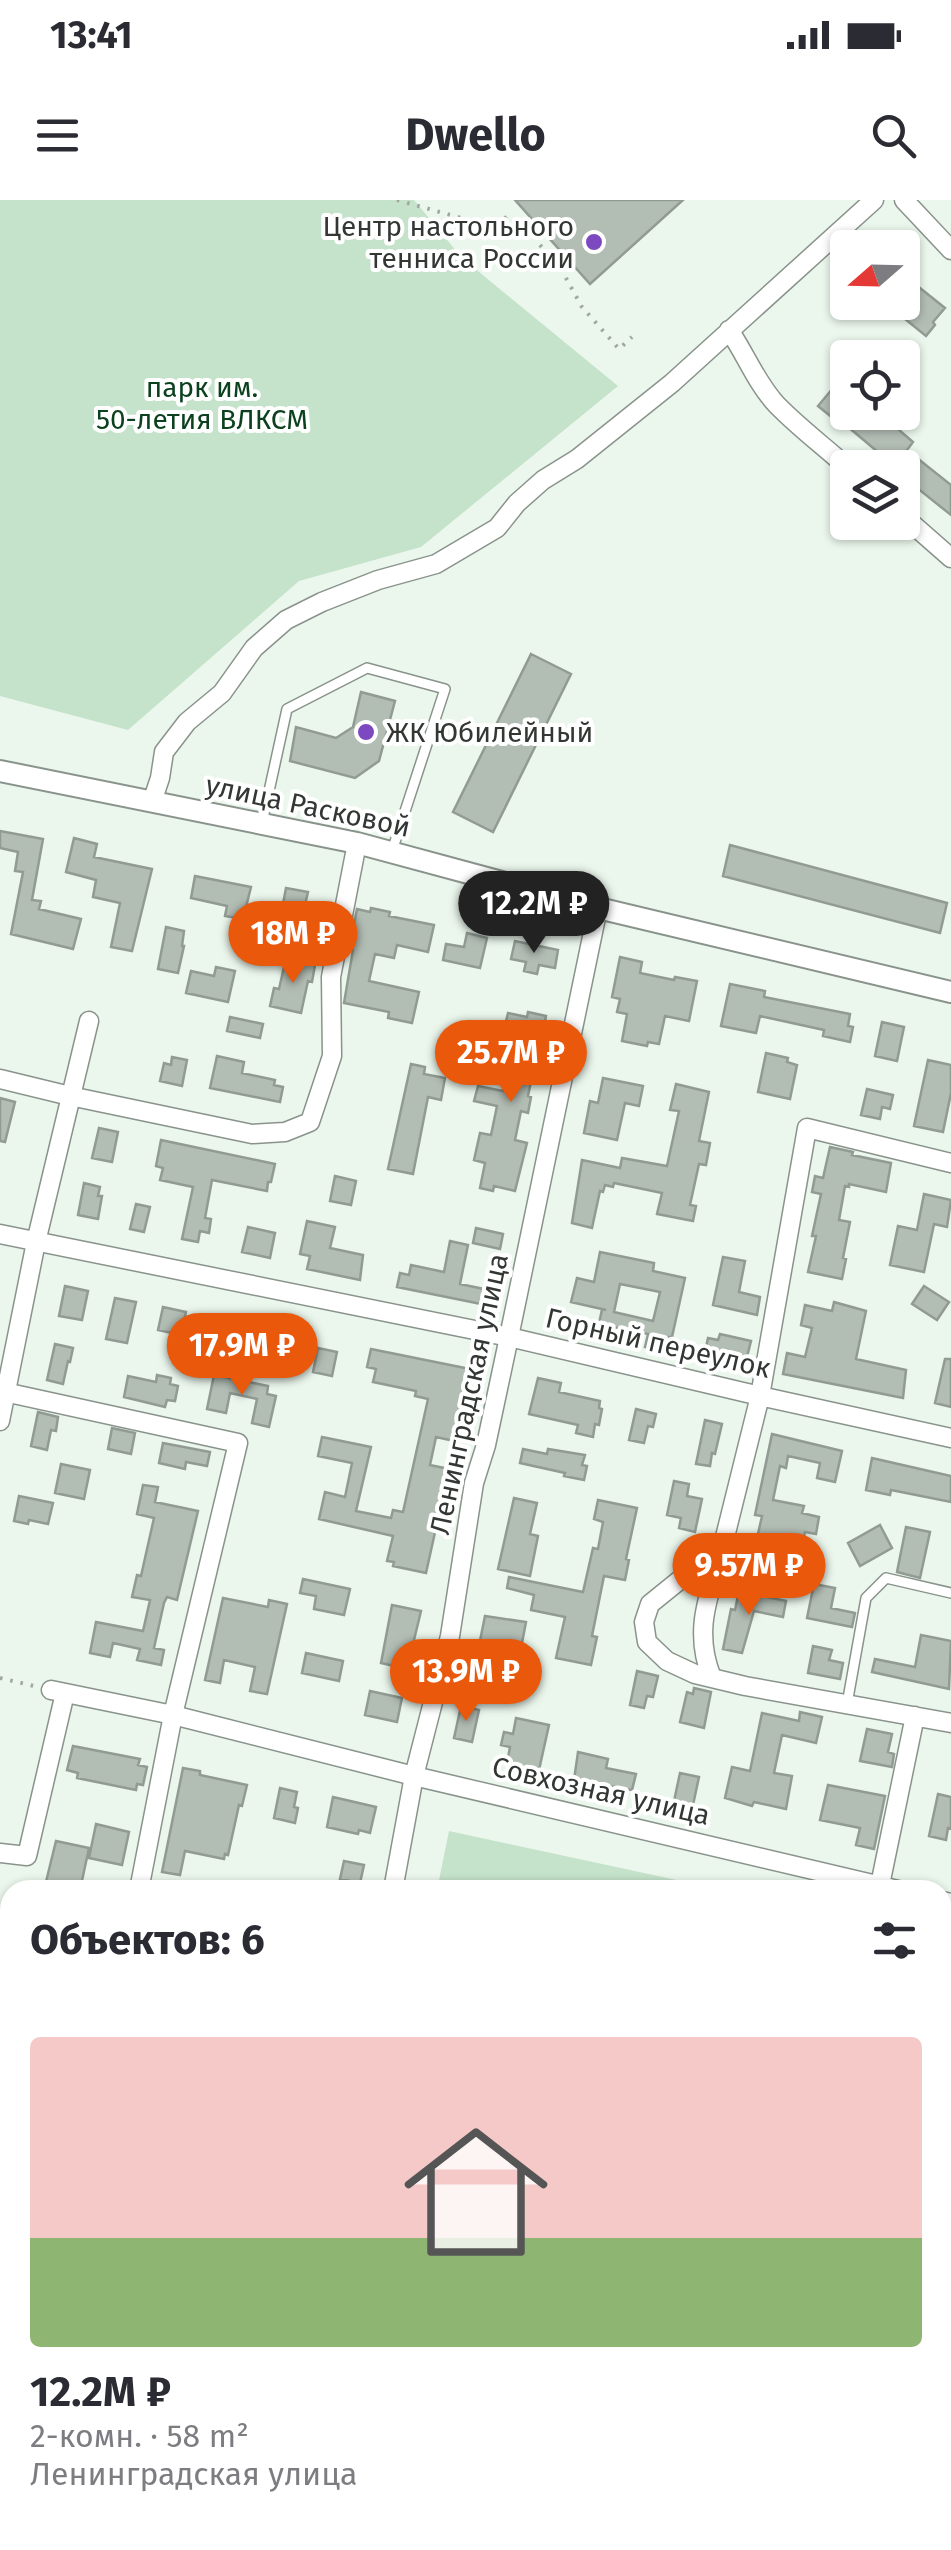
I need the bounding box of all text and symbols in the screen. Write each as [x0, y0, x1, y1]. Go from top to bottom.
text: 13:41 [50, 12, 133, 58]
icon: menu [30, 108, 85, 163]
text: Dwello [405, 108, 546, 162]
icon: search [866, 108, 921, 163]
place label: Центр настольного тенниса России [322, 210, 574, 275]
north arrow [830, 230, 920, 320]
map controls [830, 230, 920, 540]
marker: Центр настольного тенниса России [583, 231, 605, 253]
button: locate [830, 340, 920, 430]
park label: парк им. 50-летия ВЛКСМ [96, 371, 308, 436]
button: layers [830, 450, 920, 540]
place label: ЖК Юбилейный [386, 716, 593, 749]
marker: ЖК Юбилейный [355, 721, 377, 743]
street label: улица Расковой [203, 768, 413, 844]
pin: 12.2M ₽ [442, 871, 626, 956]
text: 12.2M ₽ [480, 884, 588, 922]
pin: 18M ₽ [223, 901, 363, 986]
text: 18M ₽ [250, 914, 336, 952]
pin: 25.7M ₽ [419, 1020, 603, 1105]
text: 25.7M ₽ [457, 1033, 565, 1071]
street label: Ленинградская улица [423, 1250, 515, 1538]
street label: Горный переулок [542, 1301, 774, 1385]
pin: 17.9M ₽ [150, 1313, 334, 1398]
text: 17.9M ₽ [189, 1326, 295, 1364]
pin: 9.57M ₽ [657, 1533, 841, 1618]
text: 9.57M ₽ [695, 1546, 803, 1584]
pin: 13.9M ₽ [374, 1639, 558, 1724]
text: 13.9M ₽ [412, 1652, 520, 1690]
street label: Совхозная улица [489, 1750, 713, 1832]
icon: filters [867, 1913, 922, 1968]
text: Объектов: 6 [30, 1915, 265, 1965]
icon: home [386, 2102, 566, 2282]
text: 12.2M ₽ [30, 2367, 171, 2417]
text: 2-комн. · 58 m² [30, 2417, 249, 2455]
text: Ленинградская улица [30, 2455, 357, 2493]

